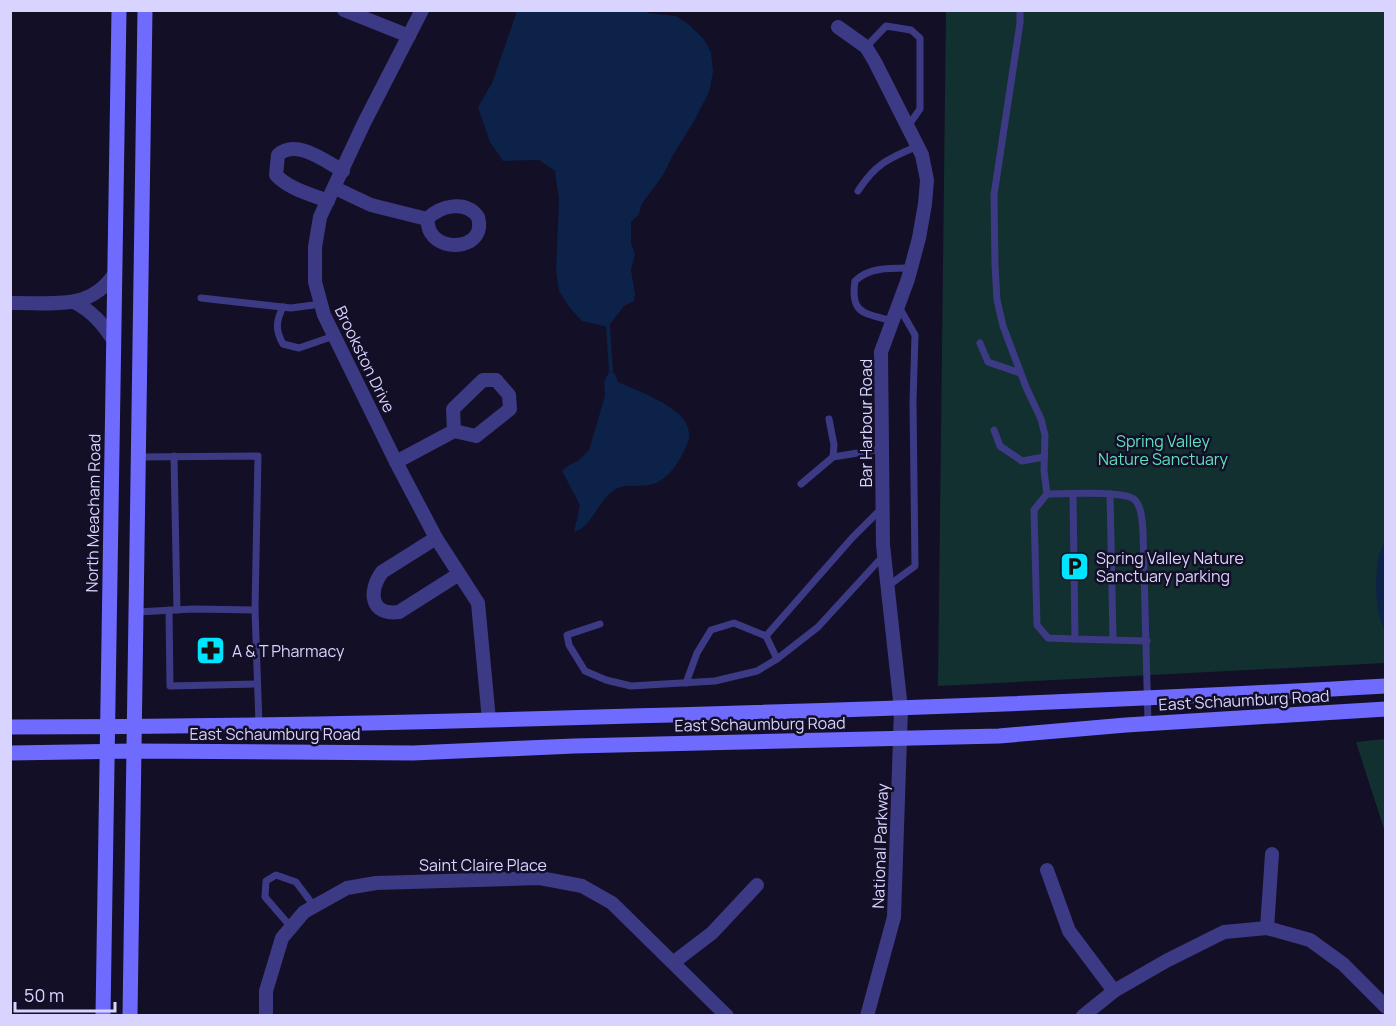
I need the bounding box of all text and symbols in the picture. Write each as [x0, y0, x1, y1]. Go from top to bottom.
street label: Brookston Drive [330, 302, 400, 416]
street label: Bar Harbour Road [855, 359, 877, 487]
park label: Spring Valley Nature Sanctuary [1098, 430, 1228, 470]
street label: North Meacham Road [81, 433, 105, 593]
place label: Spring Valley Nature Sanctuary parking [1096, 547, 1244, 587]
parking icon: Spring Valley Nature Sanctuary parking [1059, 551, 1091, 583]
pharmacy icon: A & T Pharmacy [195, 635, 227, 667]
place label: A & T Pharmacy [232, 640, 345, 662]
street label: East Schaumburg Road [1158, 685, 1330, 715]
street label: East Schaumburg Road [674, 712, 846, 736]
street label: East Schaumburg Road [189, 723, 361, 745]
street label: National Parkway [867, 782, 893, 909]
street label: Saint Claire Place [419, 854, 547, 876]
scale bar [15, 975, 116, 1013]
text: 50 m [24, 983, 64, 1007]

